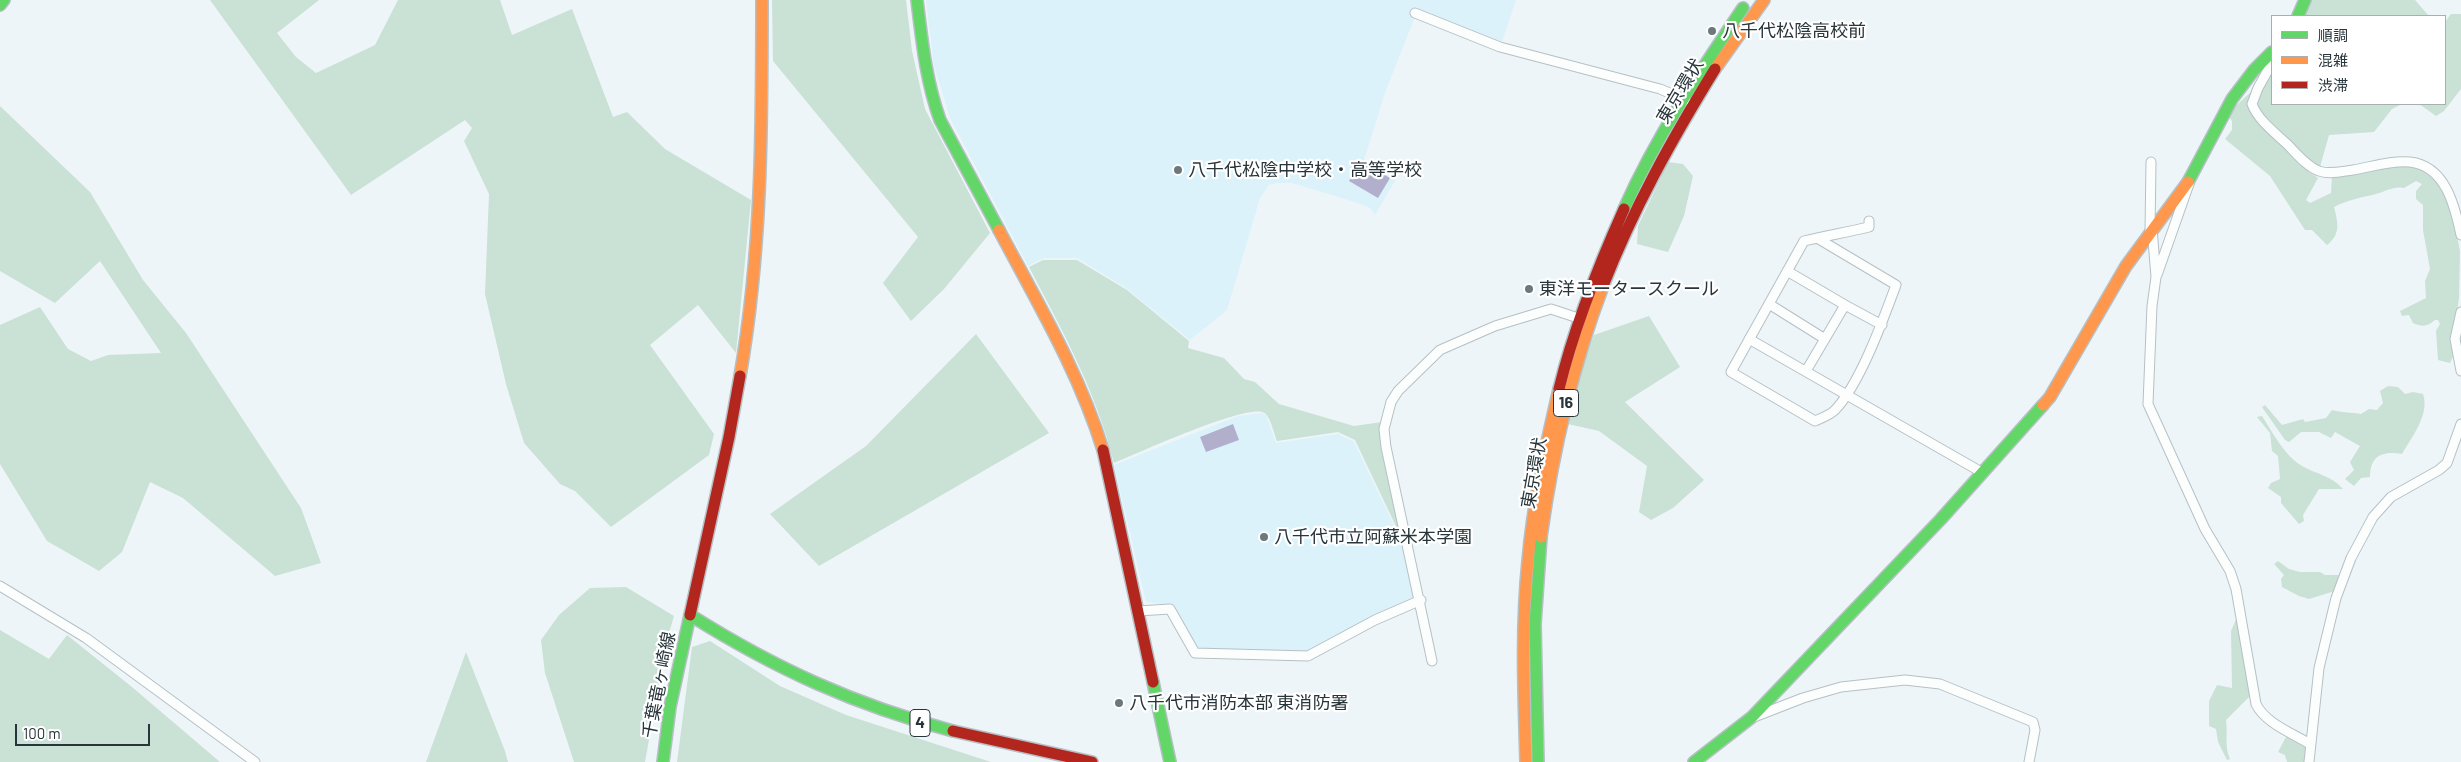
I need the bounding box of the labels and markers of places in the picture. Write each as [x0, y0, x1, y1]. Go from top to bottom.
place label: 八千代松陰高校前 [1722, 20, 1866, 42]
marker: 八千代松陰高校前 [1706, 25, 1718, 37]
place label: 八千代松陰中学校・高等学校 [1188, 159, 1422, 181]
marker: 八千代松陰中学校・高等学校 [1172, 164, 1184, 176]
place label: 東洋モータースクール [1539, 278, 1719, 300]
marker: 東洋モータースクール [1523, 283, 1535, 295]
place label: 八千代市立阿蘇米本学園 [1274, 526, 1472, 548]
marker: 八千代市立阿蘇米本学園 [1258, 531, 1270, 543]
place label: 八千代市消防本部 東消防署 [1129, 692, 1349, 714]
marker: 八千代市消防本部 東消防署 [1113, 697, 1125, 709]

